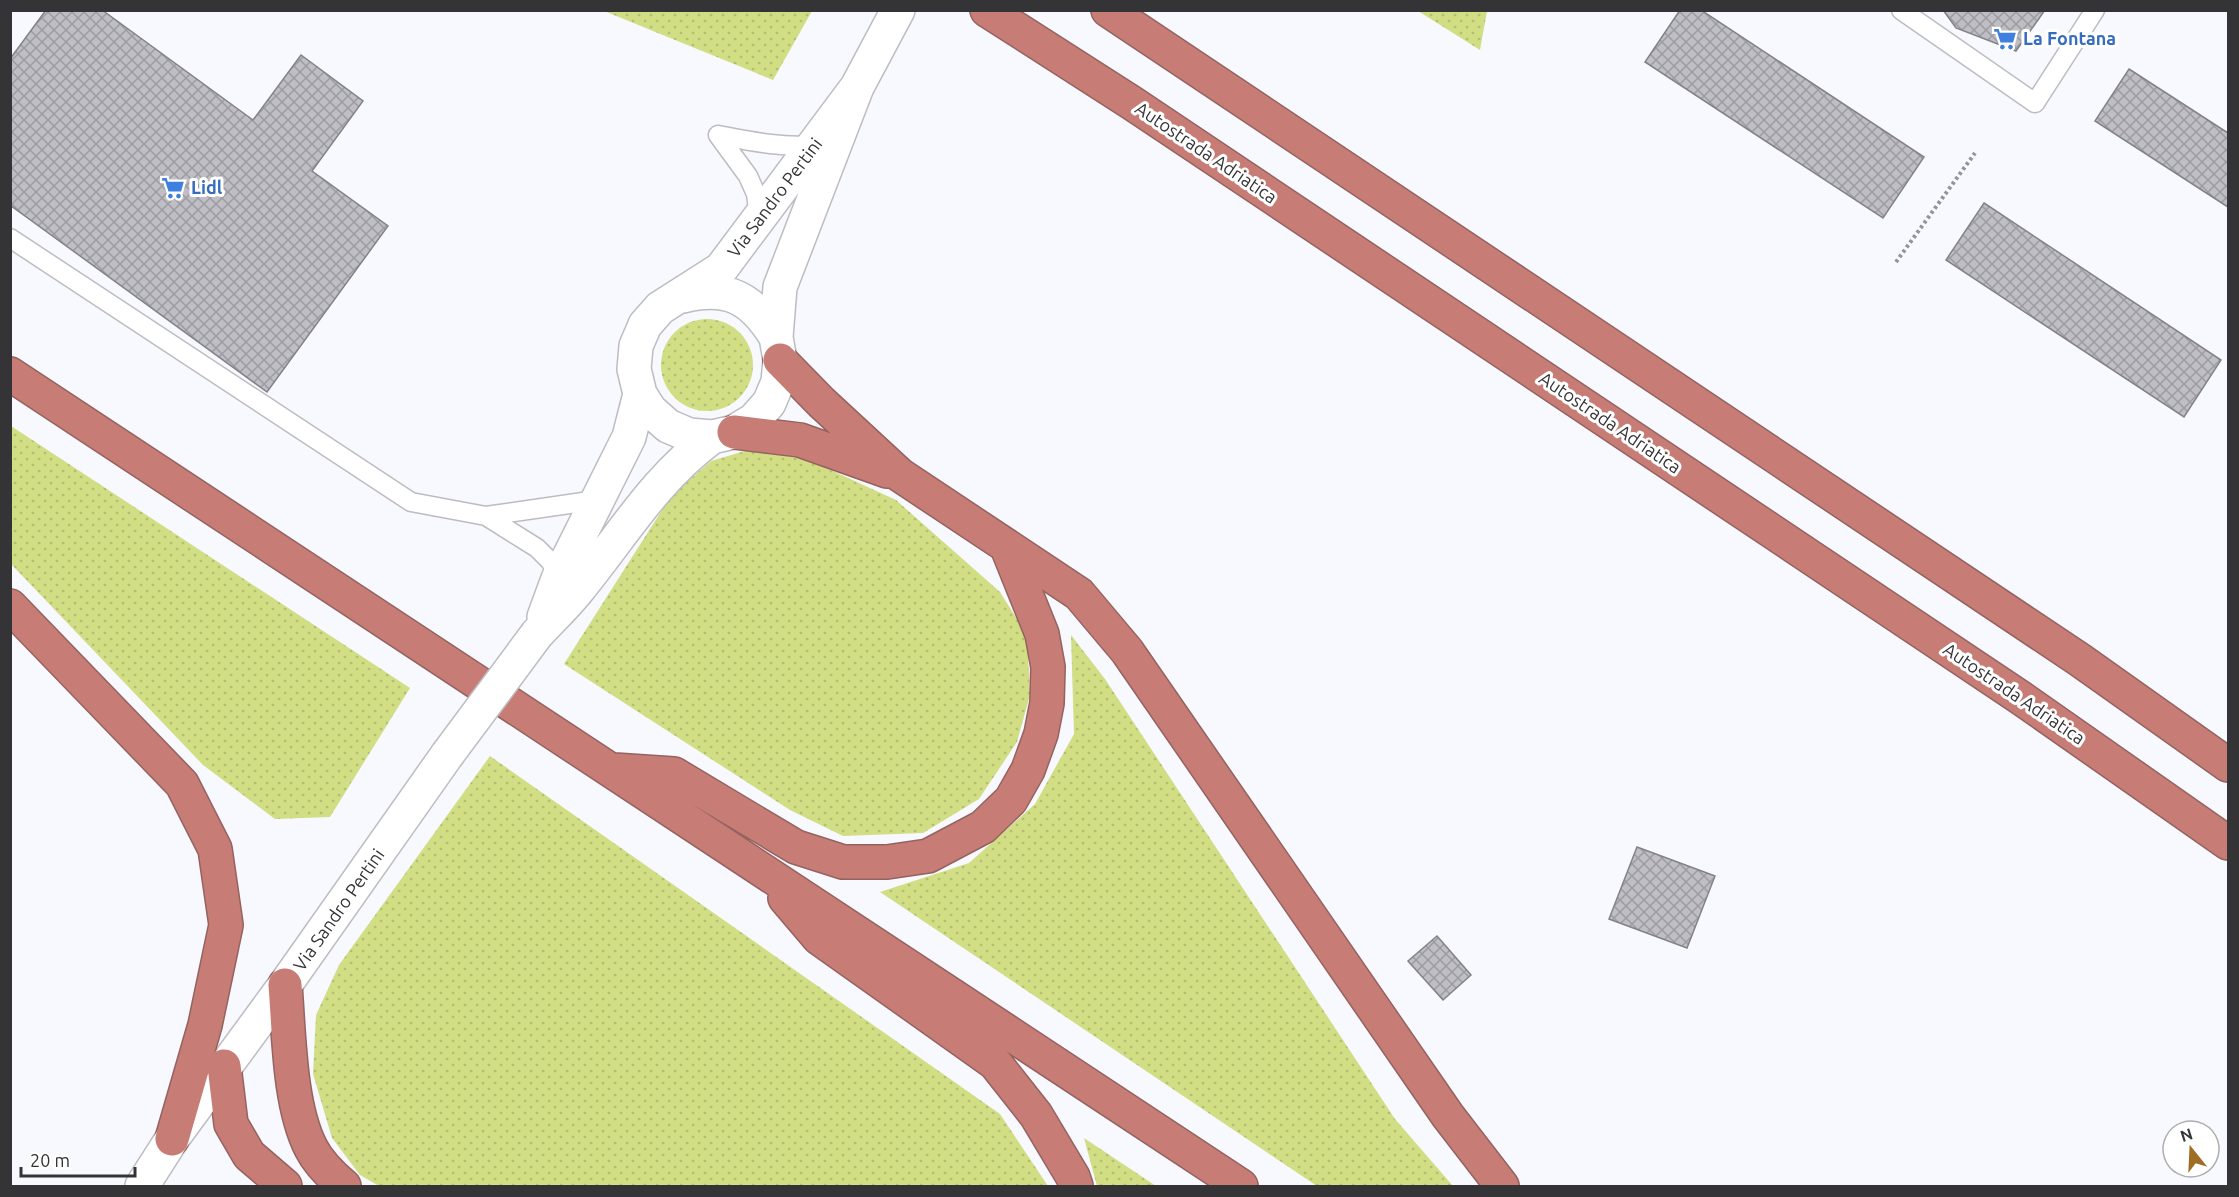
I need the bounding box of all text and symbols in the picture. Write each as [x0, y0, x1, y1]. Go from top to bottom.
supermarket icon: La Fontana [1992, 26, 2018, 52]
place label: La Fontana [2023, 28, 2116, 48]
street label: Autostrada Adriatica [1132, 97, 1281, 207]
street label: Via Sandro Pertini [723, 134, 826, 261]
supermarket icon: Lidl [160, 175, 186, 201]
place label: Lidl [191, 177, 223, 197]
street label: Autostrada Adriatica [1536, 367, 1685, 477]
street label: Autostrada Adriatica [1940, 638, 2089, 748]
street label: Via Sandro Pertini [289, 845, 388, 974]
north arrow [2161, 1119, 2221, 1179]
text: N [2178, 1124, 2195, 1145]
scale bar [21, 1140, 135, 1178]
text: 20 m [30, 1150, 70, 1170]

